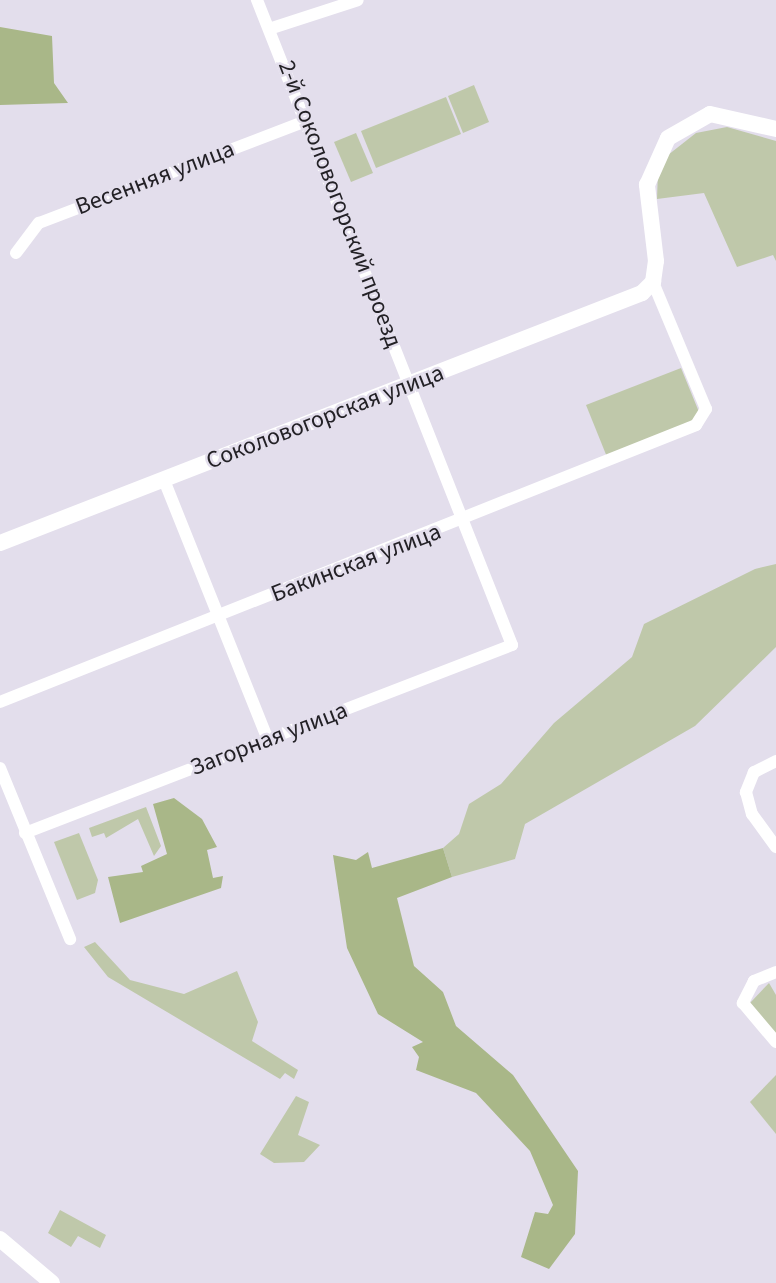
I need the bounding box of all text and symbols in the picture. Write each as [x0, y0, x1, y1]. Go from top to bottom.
street label: 2-й Соколовогорский проезд [272, 56, 408, 352]
street label: Весенняя улица [72, 134, 238, 222]
street label: Соколовогорская улица [202, 358, 448, 476]
street label: Бакинская улица [267, 517, 445, 609]
street label: Загорная улица [186, 696, 352, 782]

